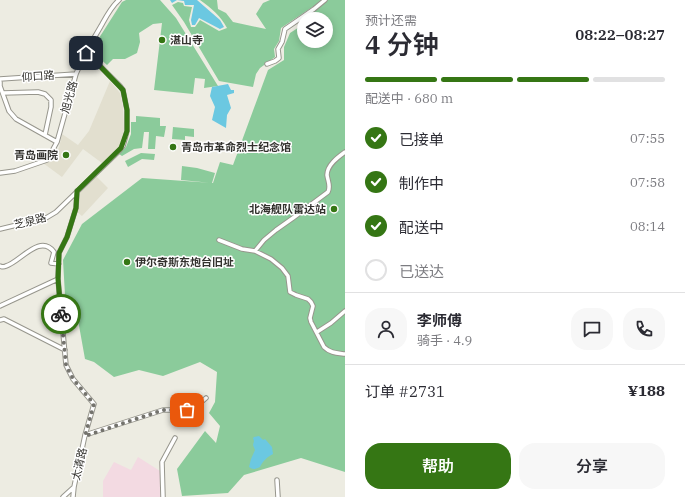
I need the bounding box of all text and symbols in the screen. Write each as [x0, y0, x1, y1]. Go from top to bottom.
map controls [297, 12, 333, 48]
button: layers [297, 12, 333, 48]
text: 预计还需 [365, 12, 417, 29]
text: 08:22–08:27 [575, 25, 665, 44]
text: 4 分钟 [365, 27, 439, 61]
place label: 湛山寺 [170, 33, 203, 47]
marker: 湛山寺 [157, 35, 167, 45]
pin [69, 36, 103, 70]
icon: home [75, 42, 97, 64]
street label: 仰口路 [21, 68, 55, 84]
street label: 旭光路 [58, 79, 80, 115]
text: 配送中 · 680 m [365, 90, 453, 107]
icon: check [365, 127, 387, 149]
text: 已接单 [399, 130, 444, 149]
text: 07:55 [630, 130, 665, 147]
place label: 青岛市革命烈士纪念馆 [181, 140, 291, 154]
marker: 青岛市革命烈士纪念馆 [168, 142, 178, 152]
place label: 青岛画院 [14, 148, 58, 162]
marker: 青岛画院 [61, 150, 71, 160]
icon: check [365, 171, 387, 193]
text: 制作中 [399, 174, 444, 193]
text: 07:58 [630, 174, 665, 191]
place label: 北海舰队雷达站 [249, 202, 326, 216]
marker: 北海舰队雷达站 [329, 204, 339, 214]
street label: 芝泉路 [12, 210, 48, 232]
icon: check [365, 215, 387, 237]
text: 配送中 [399, 218, 444, 237]
text: 08:14 [630, 218, 665, 235]
place label: 伊尔奇斯东炮台旧址 [135, 255, 234, 269]
marker: 伊尔奇斯东炮台旧址 [122, 257, 132, 267]
text: 已送达 [399, 262, 444, 281]
courier [41, 294, 81, 334]
icon: bike [50, 303, 72, 325]
button: person [365, 308, 407, 350]
button: chat [571, 308, 613, 350]
button: phone [623, 308, 665, 350]
text: 李师傅 [417, 311, 462, 330]
text: 骑手 · 4.9 [417, 332, 472, 349]
text: ¥188 [628, 381, 665, 400]
text: 订单 #2731 [365, 382, 445, 401]
pin [170, 393, 204, 427]
icon: bag [176, 399, 198, 421]
button: 帮助 [365, 443, 511, 489]
button: 分享 [519, 443, 665, 489]
street label: 太清路 [68, 446, 90, 482]

